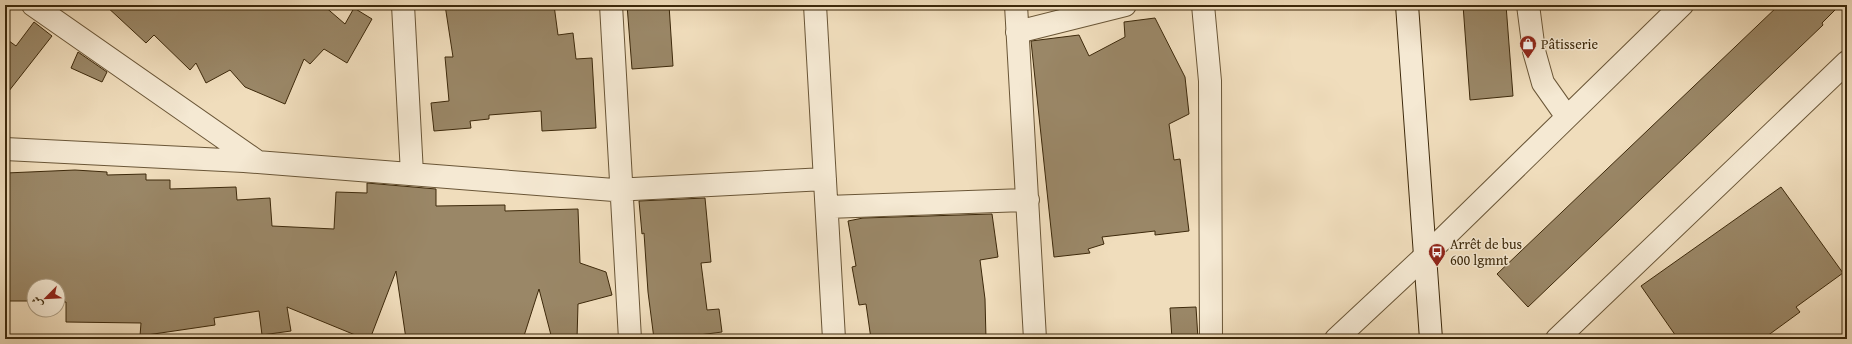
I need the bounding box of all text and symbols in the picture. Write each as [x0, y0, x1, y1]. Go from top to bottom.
shop icon: Pâtisserie [1518, 34, 1538, 59]
place label: Pâtisserie [1541, 34, 1598, 54]
place label: Arrêt de bus 600 lgmnt [1450, 234, 1522, 270]
bus stop icon: Arrêt de bus 600 lgmnt [1427, 242, 1447, 267]
north arrow [26, 278, 66, 318]
text: ش [27, 294, 46, 310]

